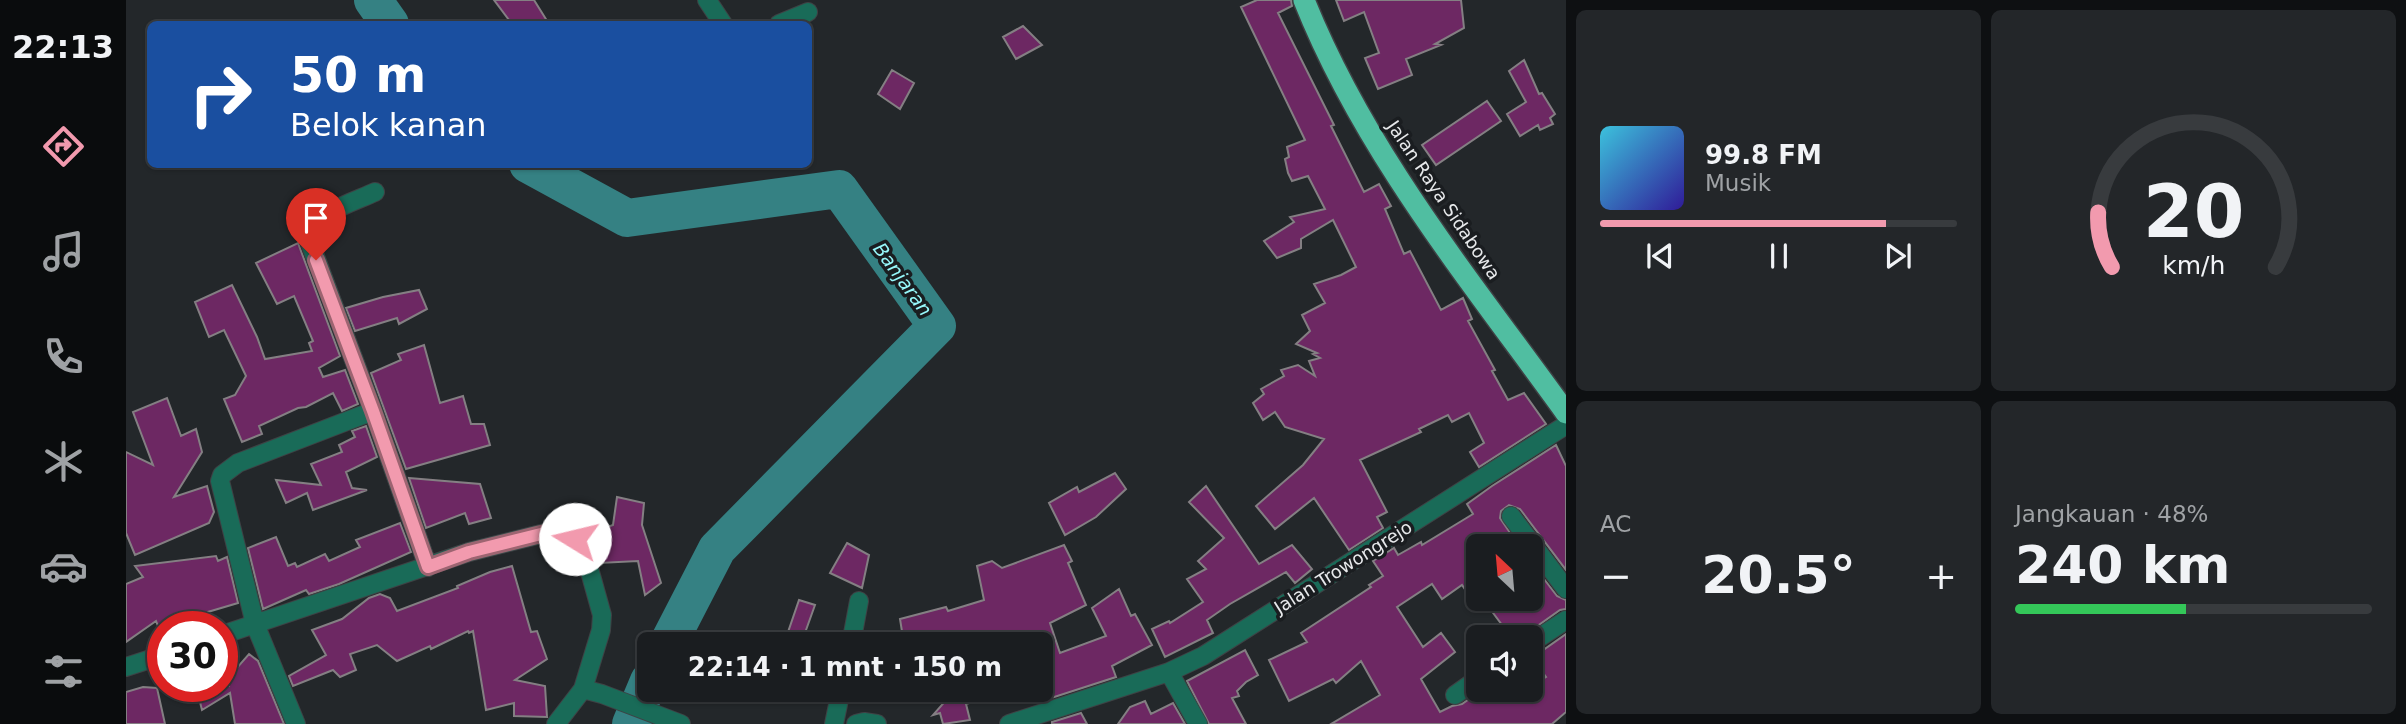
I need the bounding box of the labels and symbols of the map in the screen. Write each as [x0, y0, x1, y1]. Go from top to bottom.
street label: Jalan Raya Sidabowa [1382, 116, 1505, 283]
pin [286, 188, 346, 260]
water label: Banjaran [869, 238, 937, 320]
position arrow [538, 502, 612, 576]
street label: Jalan Trowongrejo [1269, 516, 1416, 618]
north arrow [1466, 534, 1544, 611]
speed limit sign: 30 [147, 611, 238, 702]

